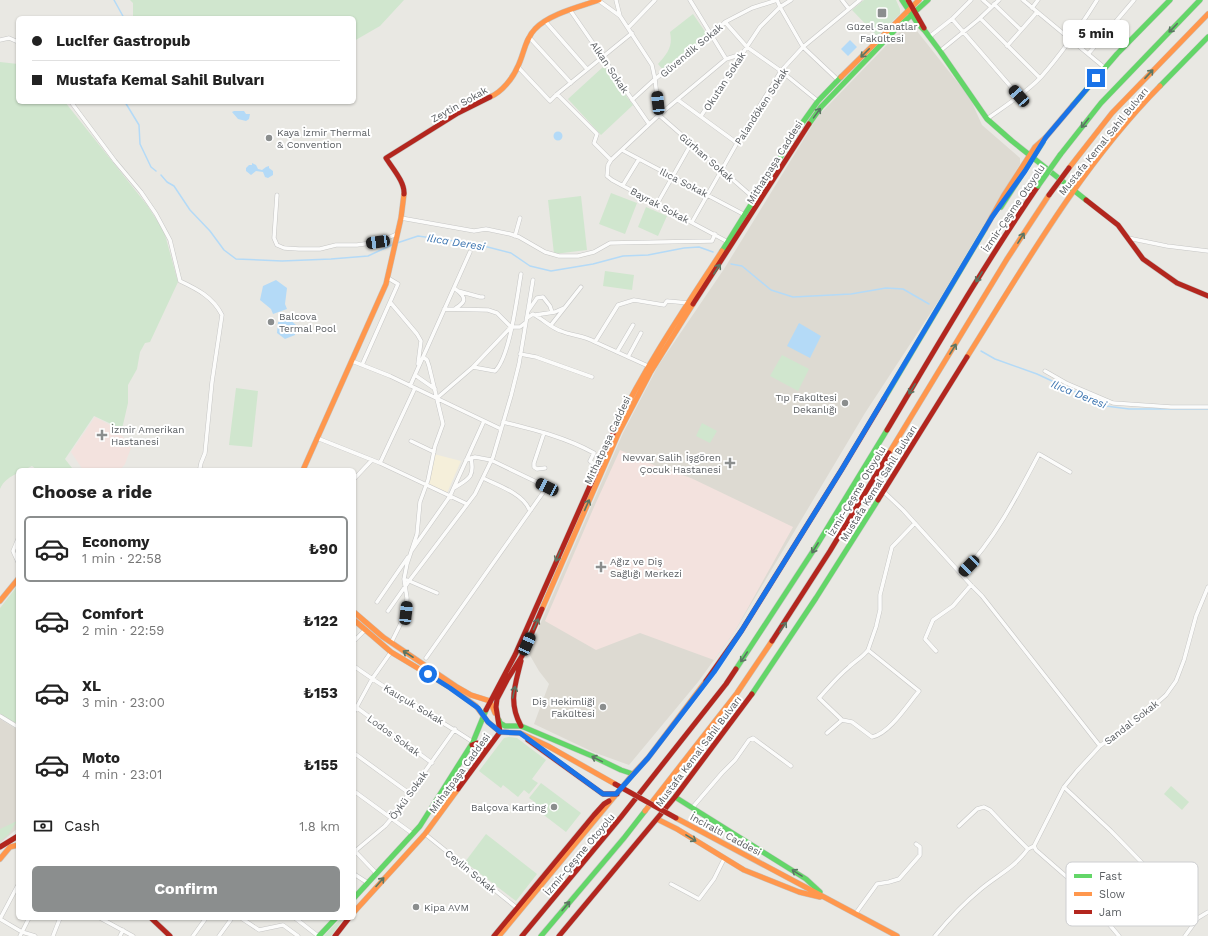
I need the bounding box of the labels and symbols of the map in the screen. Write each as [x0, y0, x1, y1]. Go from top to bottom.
marker: Güzel Sanatlar Fakültesi [876, 7, 888, 19]
callout: 5 min [1063, 20, 1129, 48]
street label: Güvendik Sokak [658, 21, 725, 80]
place label: Güzel Sanatlar Fakültesi [846, 21, 918, 44]
one-way arrow [1168, 23, 1178, 33]
street label: Alkan Sokak [588, 39, 631, 95]
one-way arrow [860, 48, 870, 58]
street label: Okutan Sokak [701, 49, 748, 113]
street label: Palandöken Sokak [733, 66, 790, 147]
route end [1087, 69, 1105, 87]
one-way arrow [1144, 69, 1153, 79]
car [1007, 83, 1031, 109]
street label: Zeytin Sokak [429, 84, 490, 124]
street label: Mustafa Kemal Sahil Bulvarı [1057, 85, 1150, 197]
car [651, 90, 665, 116]
one-way arrow [813, 107, 821, 118]
one-way arrow [1080, 118, 1089, 129]
street label: Mithatpaşa Caddesi [744, 119, 805, 206]
place label: Kaya İzmir Thermal & Convention [277, 127, 370, 150]
street label: Gürhan Sokak [677, 131, 736, 184]
marker: Kaya İzmir Thermal & Convention [264, 133, 274, 143]
street label: İzmir-Çeşme Otoyolu [980, 162, 1047, 254]
street label: Ilıca Sokak [658, 166, 710, 199]
street label: Bayrak Sokak [629, 185, 691, 226]
water label: Ilıca Deresi [426, 231, 487, 254]
one-way arrow [1017, 232, 1025, 244]
car [365, 234, 391, 250]
one-way arrow [713, 264, 721, 275]
one-way arrow [974, 271, 982, 283]
place label: Balcova Termal Pool [279, 311, 336, 334]
marker: Balcova Termal Pool [266, 317, 276, 327]
one-way arrow [949, 344, 957, 355]
water label: Ilıca Deresi [1049, 377, 1109, 412]
one-way arrow [907, 383, 915, 395]
place label: Tıp Fakültesi Dekanlığı [775, 392, 837, 415]
street label: Mithatpaşa Caddesi [582, 394, 633, 486]
marker: Tıp Fakültesi Dekanlığı [840, 398, 850, 408]
street label: Mustafa Kemal Sahil Bulvarı [838, 423, 919, 544]
place label: İzmir Amerikan Hastanesi [111, 424, 184, 447]
marker: İzmir Amerikan Hastanesi [96, 429, 108, 441]
street label: İzmir-Çeşme Otoyolu [825, 444, 888, 538]
place label: Nevvar Salih İşgören Çocuk Hastanesi [622, 452, 721, 475]
marker: Nevvar Salih İşgören Çocuk Hastanesi [724, 457, 736, 469]
car [534, 476, 560, 498]
one-way arrow [584, 500, 592, 512]
one-way arrow [811, 542, 819, 553]
one-way arrow [554, 549, 562, 561]
car [956, 553, 982, 579]
place label: Ağız ve Diş Sağlığı Merkezi [610, 556, 682, 579]
marker: Ağız ve Diş Sağlığı Merkezi [595, 561, 607, 573]
car [399, 600, 413, 626]
one-way arrow [533, 619, 540, 631]
one-way arrow [779, 621, 787, 632]
car [517, 631, 537, 657]
one-way arrow [403, 650, 414, 658]
one-way arrow [740, 651, 748, 662]
route start [419, 665, 437, 683]
street label: Kauçuk Sokak [382, 682, 446, 727]
one-way arrow [511, 686, 519, 699]
street label: Mustafa Kemal Sahil Bulvarı [653, 694, 744, 809]
place label: Diş Hekimliği Fakültesi [532, 696, 595, 719]
street label: Sandal Sokak [1102, 698, 1161, 747]
marker: Diş Hekimliği Fakültesi [598, 702, 608, 712]
street label: Lodos Sokak [365, 713, 422, 758]
street label: Mithatpaşa Caddesi [427, 731, 492, 815]
one-way arrow [592, 755, 604, 762]
street label: Öykü Sokak [387, 769, 430, 822]
place label: Balçova Karting [471, 802, 547, 813]
marker: Balçova Karting [549, 802, 559, 812]
street label: İzmir-Çeşme Otoyolu [542, 811, 617, 897]
street label: İnciraltı Caddesi [688, 811, 763, 858]
one-way arrow [685, 834, 696, 842]
street label: Ceylin Sokak [443, 848, 499, 895]
legend [1066, 862, 1198, 926]
one-way arrow [791, 869, 803, 877]
text: Fast [1099, 870, 1122, 883]
one-way arrow [375, 878, 384, 888]
text: Slow [1099, 888, 1125, 901]
marker: Kipa AVM [411, 902, 421, 912]
place label: Kipa AVM [424, 902, 469, 913]
one-way arrow [561, 902, 570, 912]
text: Jam [1099, 906, 1122, 919]

